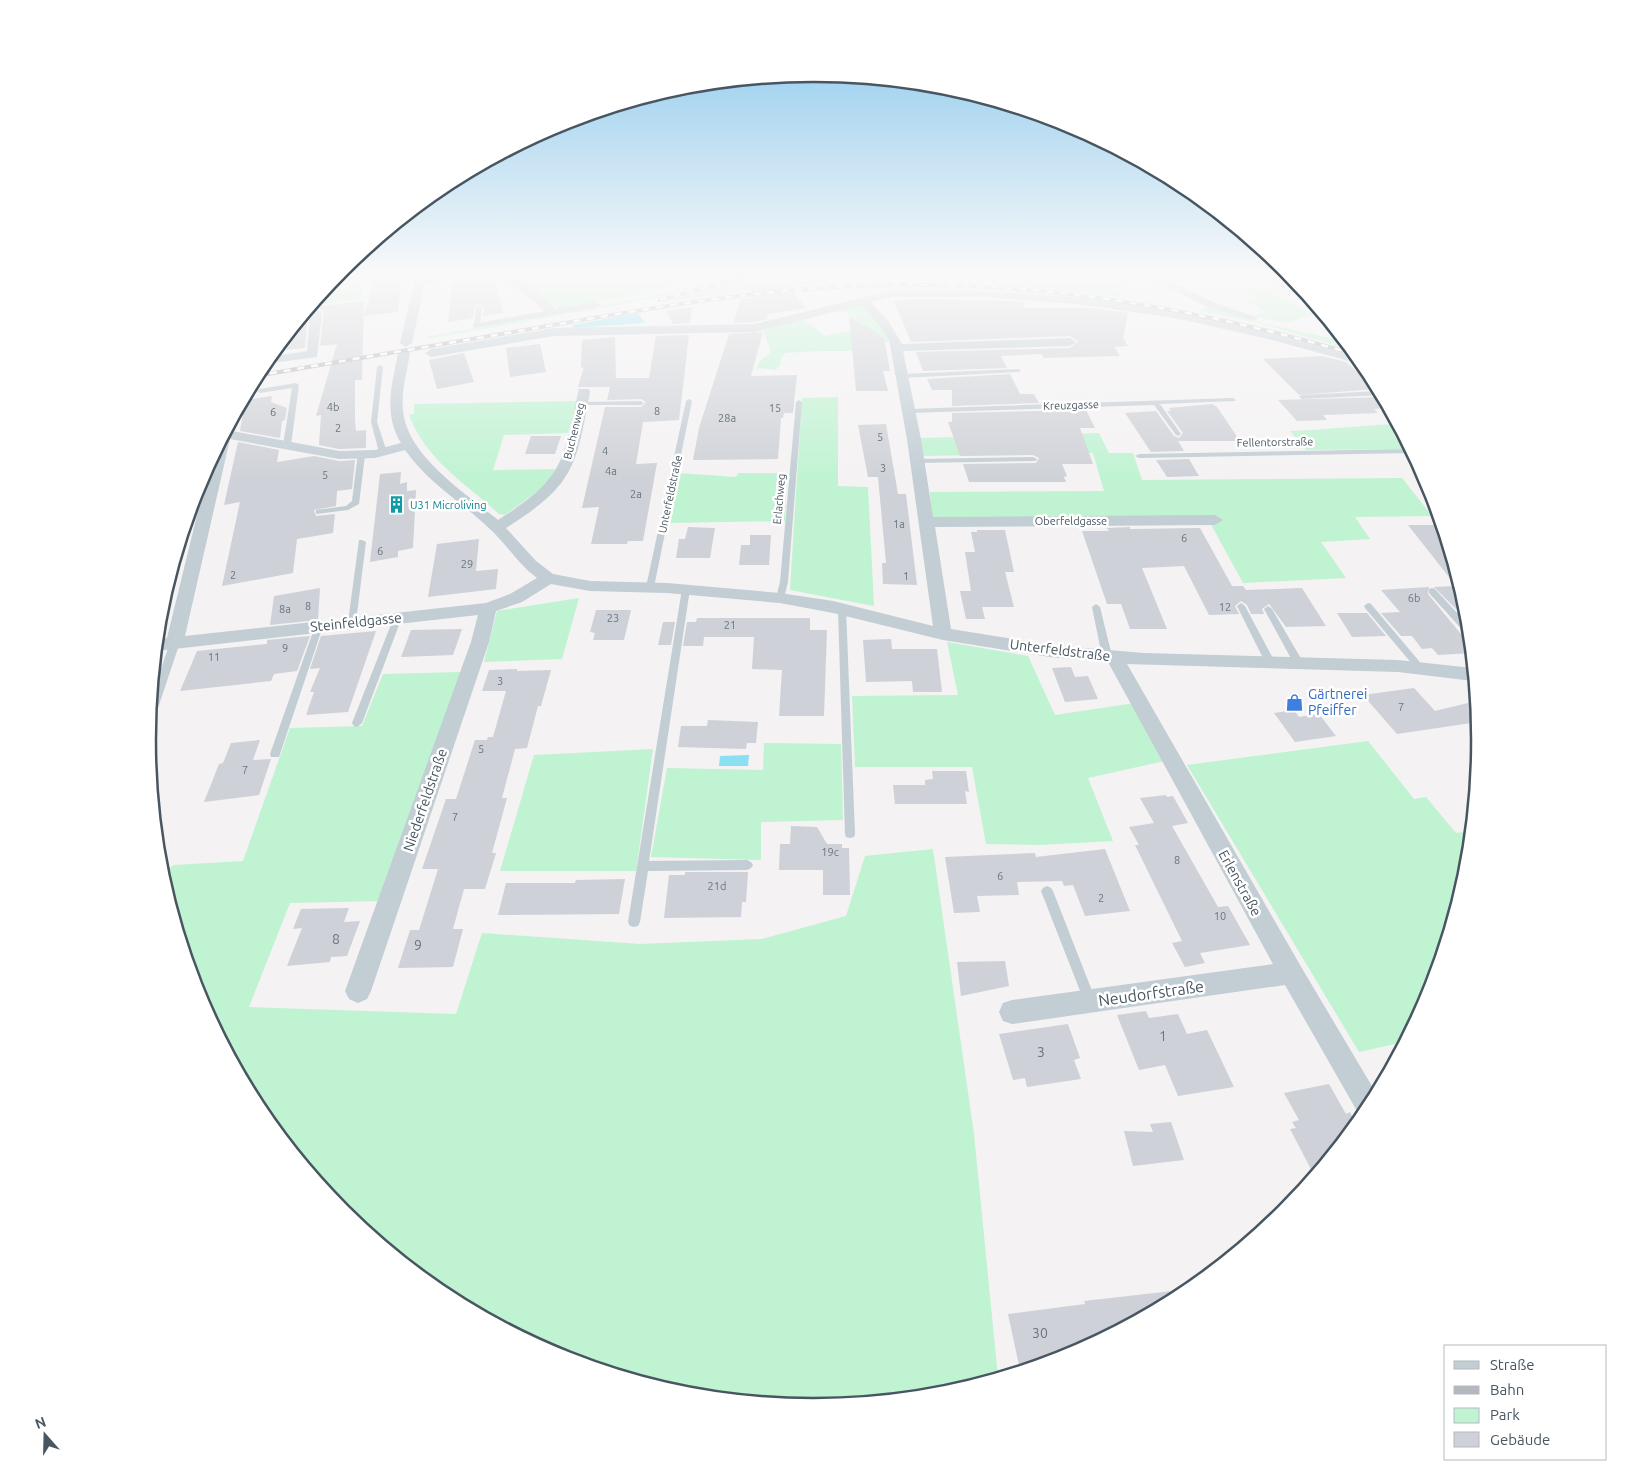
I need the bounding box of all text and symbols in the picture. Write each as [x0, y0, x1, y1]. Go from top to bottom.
street label: Kreuzgasse [1043, 398, 1099, 412]
house number: 4b [327, 401, 339, 413]
street label: Buchenweg [561, 401, 587, 461]
house number: 15 [769, 402, 781, 414]
house number: 8 [654, 405, 660, 417]
house number: 6 [270, 406, 276, 418]
house number: 28a [718, 412, 736, 424]
house number: 2 [335, 422, 341, 434]
house number: 5 [877, 431, 883, 443]
street label: Fellentorstraße [1237, 435, 1313, 449]
house number: 4 [602, 445, 608, 457]
street label: Unterfeldstraße [656, 454, 684, 534]
house number: 3 [880, 462, 886, 474]
house number: 4a [605, 465, 617, 477]
house number: 5 [322, 469, 328, 481]
street label: Erlachweg [771, 473, 787, 525]
house number: 2a [630, 488, 642, 500]
building icon: U31 Microliving [386, 495, 406, 515]
place label: U31 Microliving [410, 499, 487, 511]
street label: Oberfeldgasse [1035, 515, 1107, 527]
house number: 1a [893, 518, 905, 530]
house number: 6 [1181, 532, 1187, 544]
house number: 6 [377, 545, 383, 557]
house number: 29 [461, 558, 473, 570]
house number: 2 [230, 569, 236, 581]
house number: 1 [903, 570, 909, 582]
house number: 6b [1408, 592, 1420, 604]
house number: 8 [305, 600, 311, 612]
house number: 12 [1219, 601, 1231, 613]
house number: 8a [279, 603, 291, 615]
street label: Steinfeldgasse [309, 609, 403, 635]
house number: 23 [607, 612, 619, 624]
house number: 21 [724, 619, 736, 631]
street label: Unterfeldstraße [1009, 636, 1111, 664]
house number: 9 [282, 642, 288, 654]
house number: 11 [208, 651, 220, 663]
house number: 3 [497, 675, 503, 687]
place label: Gärtnerei Pfeiffer [1308, 686, 1367, 718]
shop icon: Gärtnerei Pfeiffer [1284, 692, 1304, 712]
house number: 7 [1398, 701, 1404, 713]
house number: 5 [478, 743, 484, 755]
street label: Niederfeldstraße [400, 747, 450, 853]
house number: 7 [242, 764, 248, 776]
house number: 7 [452, 811, 458, 823]
house number: 19c [821, 846, 839, 858]
street label: Erlenstraße [1215, 847, 1265, 919]
house number: 8 [1174, 854, 1180, 866]
house number: 6 [997, 870, 1003, 882]
house number: 21d [708, 880, 726, 892]
house number: 2 [1098, 892, 1104, 904]
house number: 10 [1214, 910, 1226, 922]
house number: 8 [332, 931, 340, 947]
house number: 9 [414, 937, 422, 953]
street label: Neudorfstraße [1097, 977, 1205, 1009]
house number: 1 [1159, 1028, 1167, 1044]
house number: 3 [1037, 1044, 1045, 1060]
house number: 30 [1032, 1325, 1048, 1341]
legend [1444, 1345, 1607, 1460]
text: Straße [1490, 1356, 1534, 1373]
text: Bahn [1490, 1381, 1524, 1398]
text: Park [1490, 1406, 1520, 1423]
north arrow [20, 1410, 70, 1460]
text: N [33, 1413, 48, 1432]
text: Gebäude [1490, 1431, 1550, 1448]

